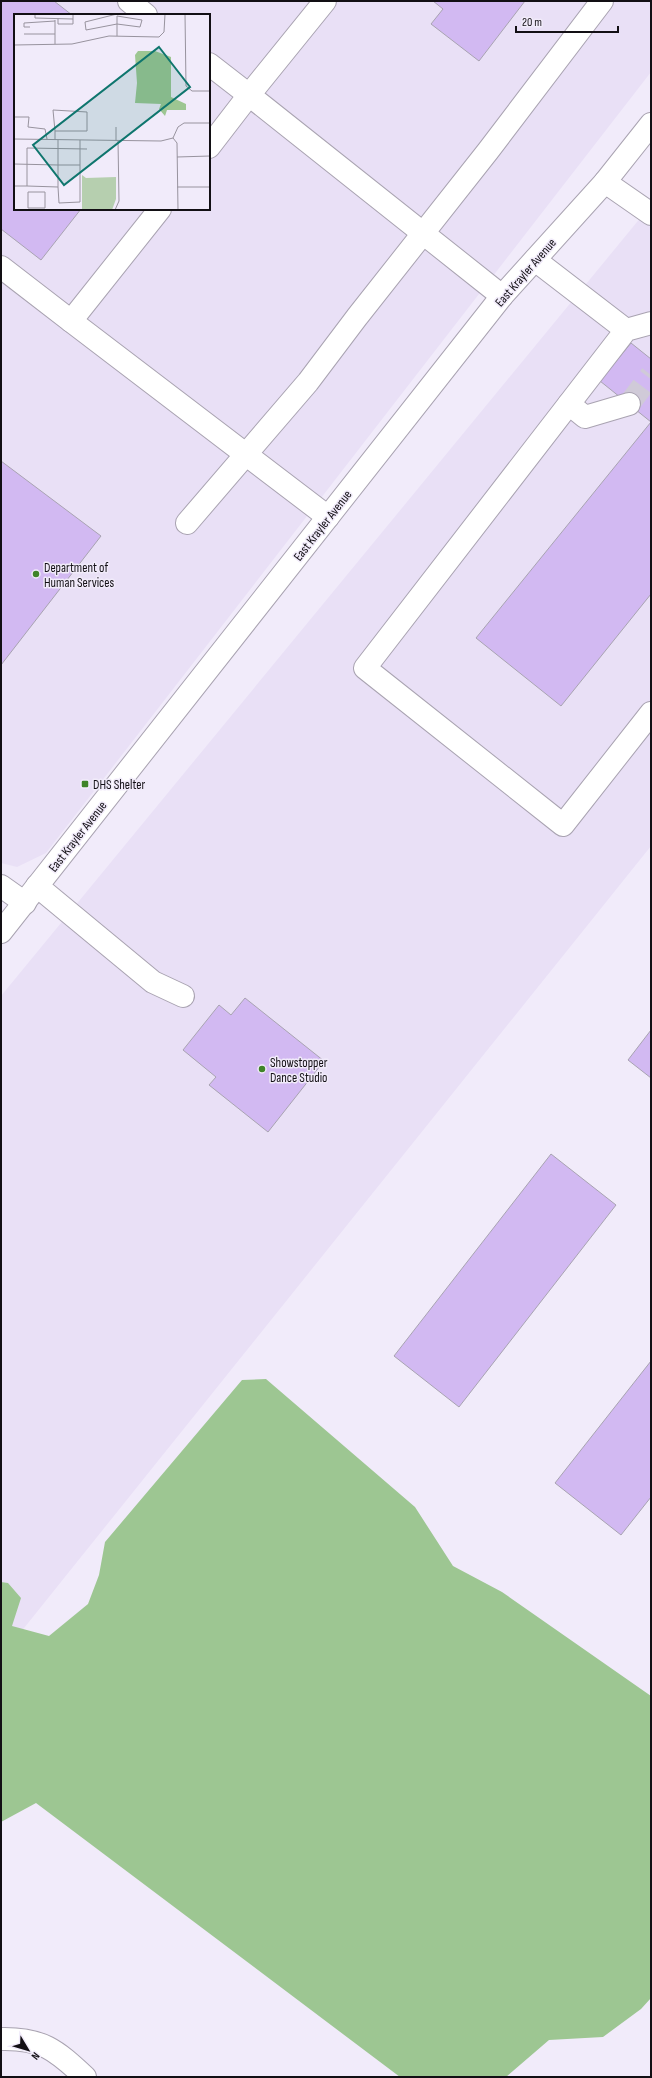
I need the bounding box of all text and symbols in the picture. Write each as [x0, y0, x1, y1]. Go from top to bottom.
scale bar [516, 8, 618, 34]
inset map [14, 14, 210, 210]
text: 20 m [522, 15, 542, 30]
street label: East Krayler Avenue [492, 235, 560, 310]
street label: East Krayler Avenue [290, 487, 355, 564]
place label: Department of Human Services [44, 560, 114, 591]
marker: Department of Human Services [31, 569, 41, 579]
place label: DHS Shelter [93, 777, 145, 793]
marker: DHS Shelter [80, 779, 90, 789]
street label: East Krayler Avenue [45, 798, 110, 875]
place label: Showstopper Dance Studio [270, 1055, 328, 1086]
marker: Showstopper Dance Studio [257, 1064, 267, 1074]
north arrow [8, 2030, 48, 2070]
text: N [28, 2050, 42, 2062]

